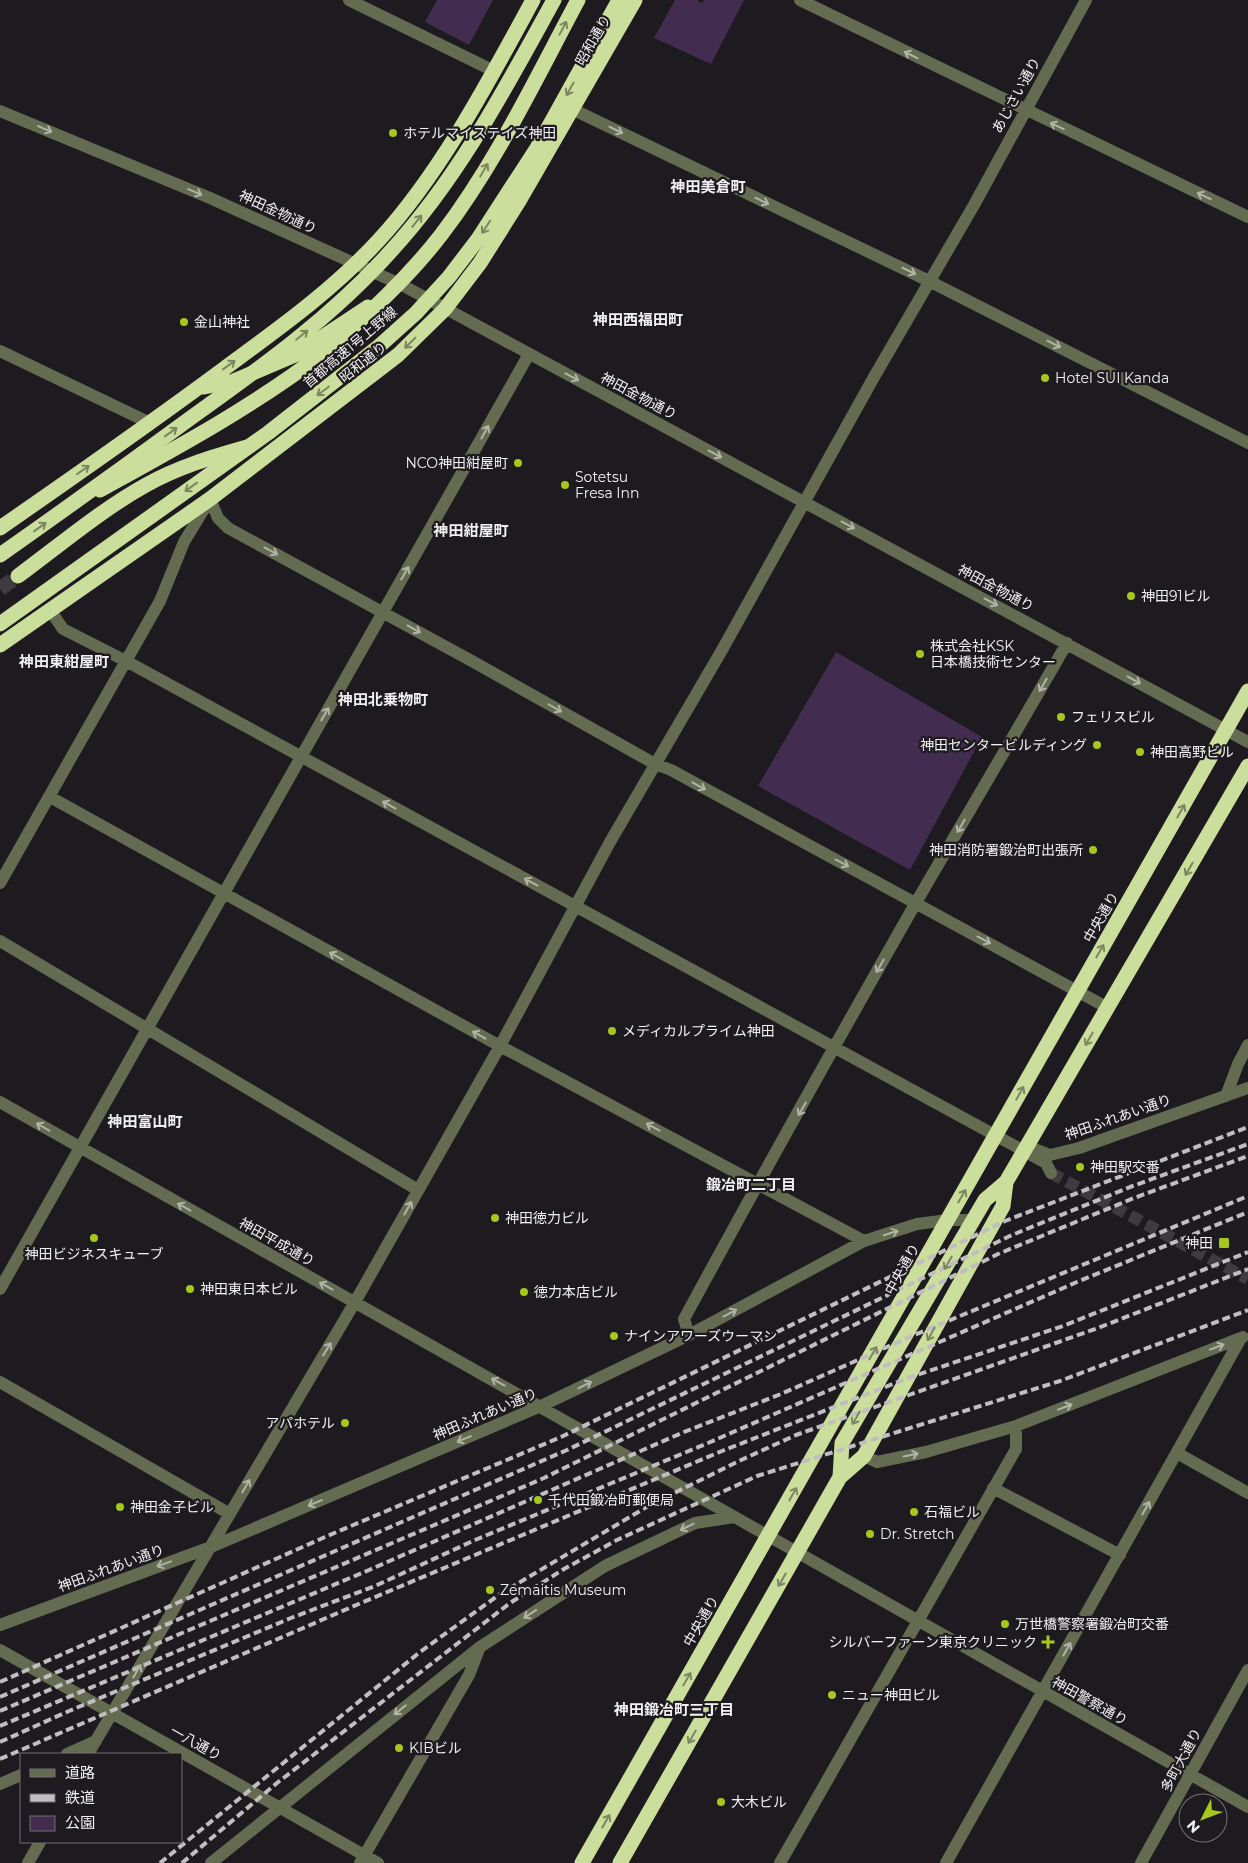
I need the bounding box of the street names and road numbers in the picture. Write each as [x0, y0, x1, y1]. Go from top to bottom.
street label: 昭和通り [571, 11, 615, 69]
street label: あじさい通り [988, 54, 1044, 136]
street label: 神田金物通り [236, 186, 320, 238]
street label: 首都高速1号上野線 [299, 302, 401, 392]
street label: 昭和通り [335, 338, 391, 386]
street label: 神田金物通り [598, 368, 680, 424]
street label: 神田金物通り [955, 560, 1037, 616]
street label: 中央通り [1079, 888, 1123, 946]
street label: 神田ふれあい通り [1062, 1090, 1174, 1144]
street label: 神田平成通り [236, 1214, 318, 1270]
street label: 中央通り [881, 1240, 923, 1298]
street label: 神田ふれあい通り [430, 1384, 540, 1444]
street label: 神田ふれあい通り [55, 1540, 167, 1596]
street label: 中央通り [679, 1592, 723, 1650]
street label: 神田警察通り [1049, 1673, 1131, 1729]
street label: 一八通り [167, 1722, 225, 1764]
street label: 多町大通り [1157, 1725, 1205, 1795]

